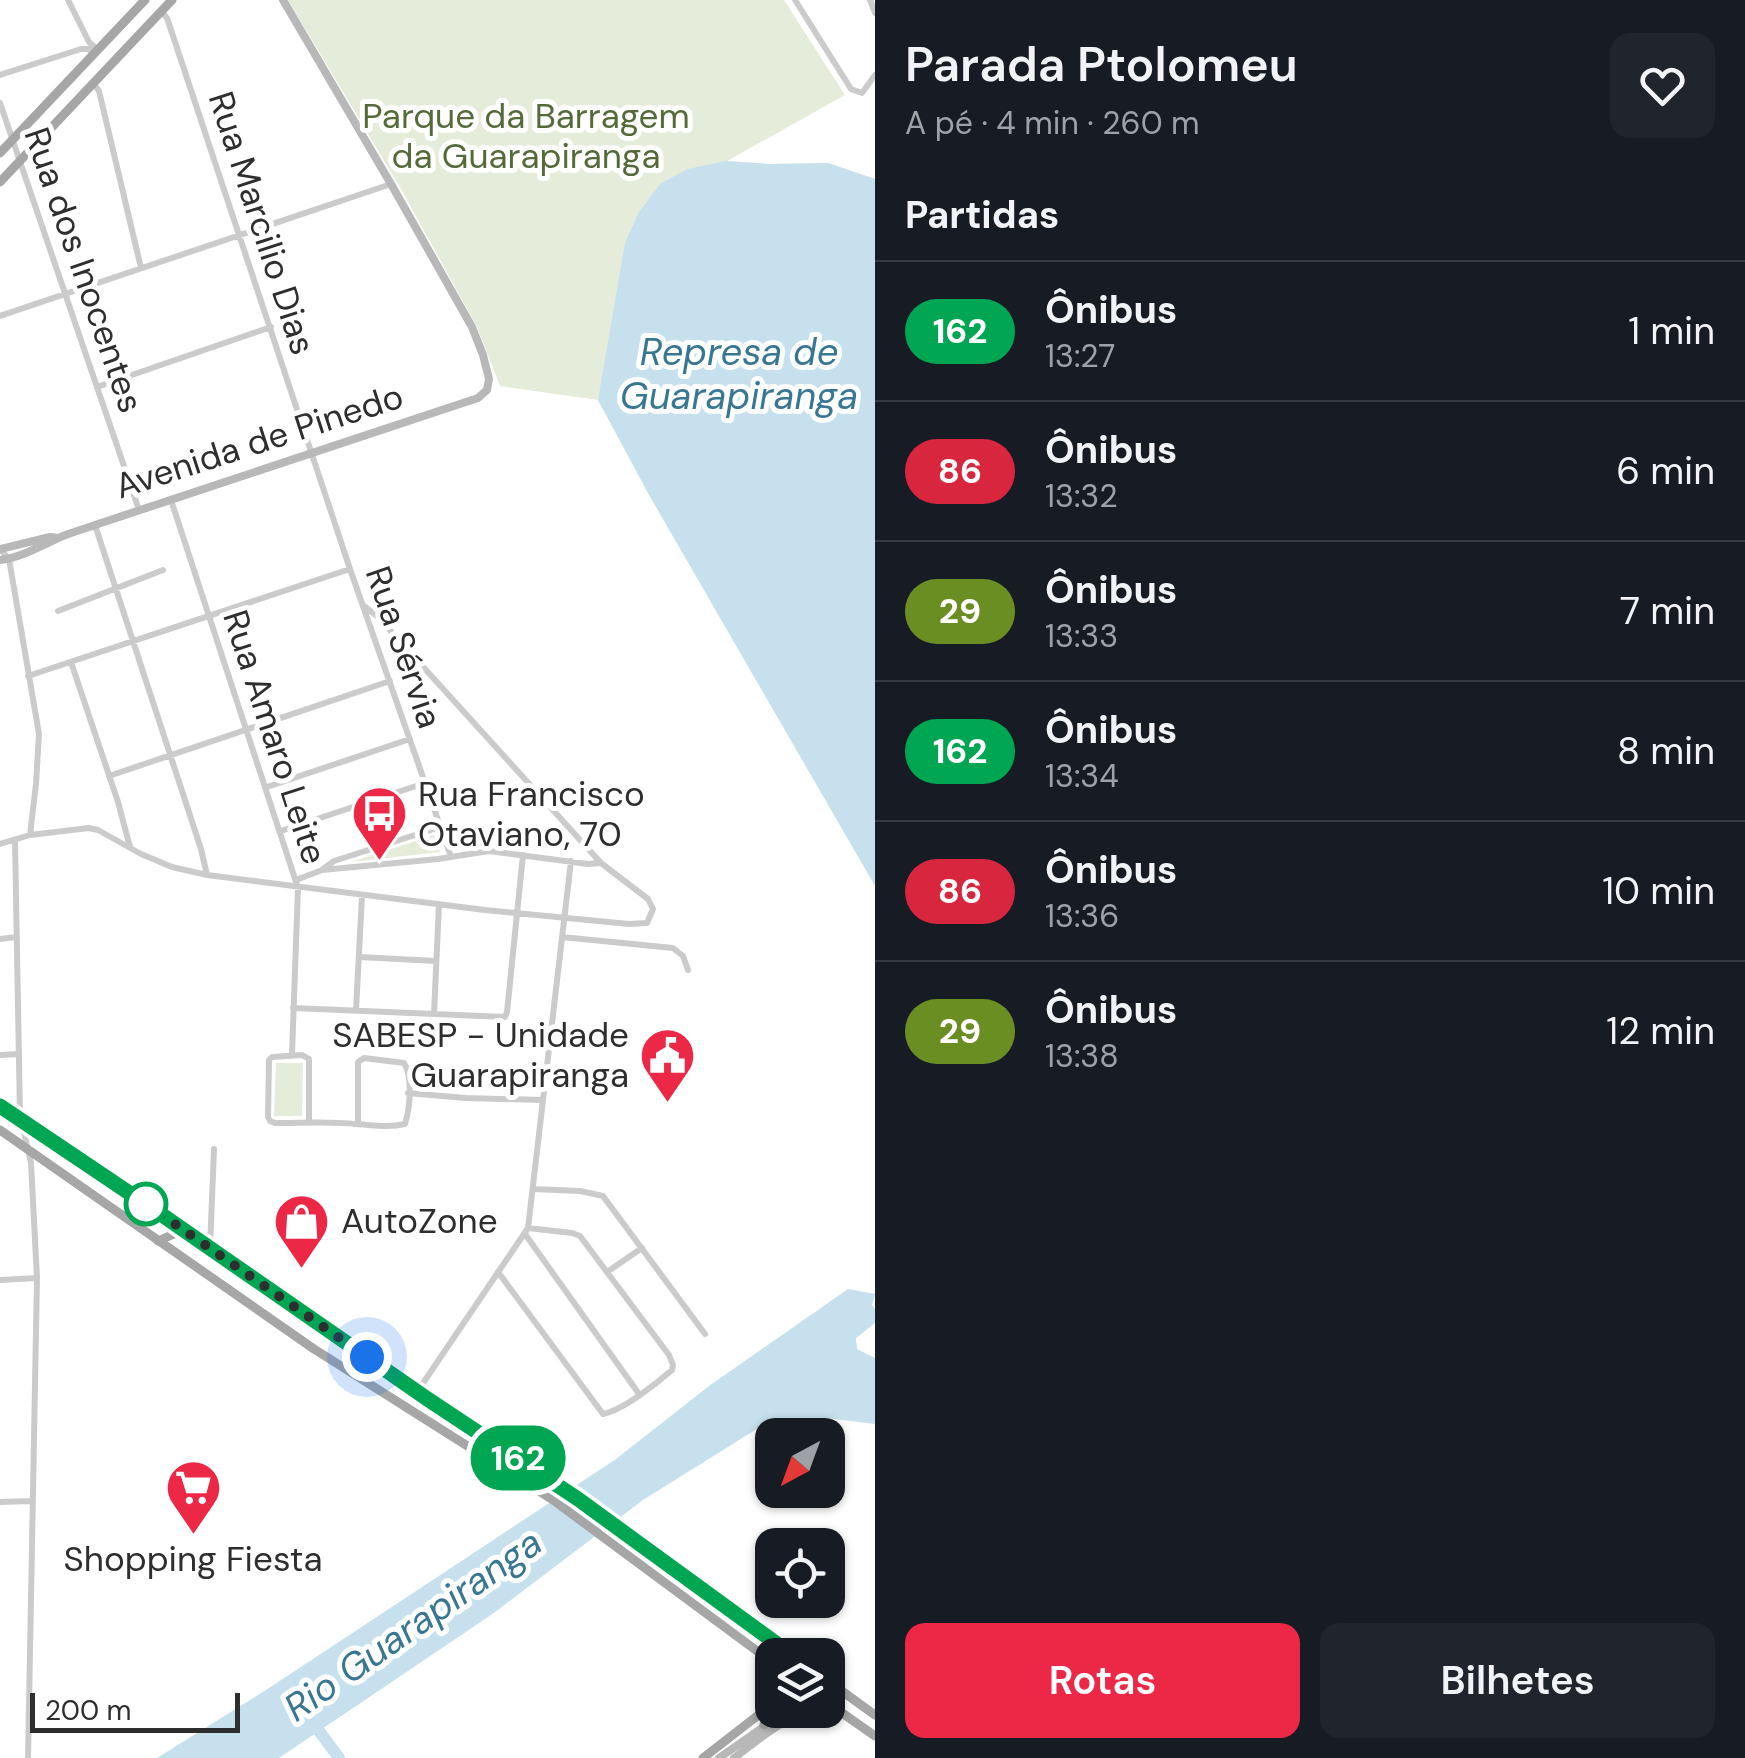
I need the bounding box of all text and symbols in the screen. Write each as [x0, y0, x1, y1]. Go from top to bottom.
text: Parada Ptolomeu [905, 33, 1298, 96]
button: heart [1610, 33, 1715, 138]
street label: Rua Marcilio Dias [198, 86, 326, 360]
park label: Parque da Barragem da Guarapiranga [362, 93, 690, 179]
text: A pé · 4 min · 260 m [905, 102, 1200, 144]
street label: Rua dos Inocentes [14, 121, 154, 419]
text: Partidas [905, 190, 1059, 240]
text: Ônibus [1045, 285, 1177, 335]
text: 1 min [1628, 306, 1715, 356]
text: 162 [933, 308, 987, 354]
water label: Represa de Guarapiranga [620, 327, 858, 421]
text: 13:27 [1045, 335, 1115, 377]
street label: Avenida de Pinedo [109, 373, 409, 509]
text: Ônibus [1045, 425, 1177, 475]
text: 6 min [1616, 446, 1715, 496]
text: 86 [938, 448, 982, 494]
text: 13:32 [1045, 475, 1118, 517]
street label: Rua Sérvia [355, 560, 453, 734]
text: Ônibus [1045, 565, 1177, 615]
text: 7 min [1620, 586, 1715, 636]
text: 29 [939, 588, 981, 634]
street label: Rua Amaro Leite [212, 604, 338, 870]
text: 13:33 [1045, 615, 1118, 657]
text: Ônibus [1045, 705, 1177, 755]
text: 8 min [1617, 726, 1715, 776]
text: 162 [933, 728, 987, 774]
text: 13:34 [1045, 755, 1119, 797]
place label: Rua Francisco Otaviano, 70 [418, 771, 645, 857]
bus stop icon: Rua Francisco Otaviano, 70 [349, 784, 409, 863]
text: Ônibus [1045, 845, 1177, 895]
text: 10 min [1602, 866, 1715, 916]
text: 86 [938, 868, 982, 914]
text: 13:36 [1045, 895, 1119, 937]
text: Ônibus [1045, 985, 1177, 1035]
text: 12 min [1606, 1006, 1715, 1056]
text: 29 [939, 1008, 981, 1054]
place label: SABESP - Unidade Guarapiranga [332, 1012, 629, 1098]
public building icon: SABESP - Unidade Guarapiranga [638, 1025, 698, 1104]
text: 13:38 [1045, 1035, 1119, 1077]
unlabelled marker [125, 1183, 167, 1225]
shop icon: AutoZone [272, 1191, 332, 1270]
place label: AutoZone [341, 1198, 498, 1244]
your location [342, 1332, 392, 1382]
north arrow [755, 1418, 845, 1508]
map controls [755, 1418, 845, 1728]
line badge: 162 [460, 1426, 576, 1490]
text: 162 [491, 1435, 545, 1481]
supermarket icon: Shopping Fiesta [163, 1458, 223, 1537]
water label: Rio Guarapiranga [274, 1517, 552, 1733]
button: locate [755, 1528, 845, 1618]
place label: Shopping Fiesta [64, 1536, 322, 1582]
button: Rotas [905, 1623, 1300, 1738]
button: Bilhetes [1320, 1623, 1715, 1738]
button: layers [755, 1638, 845, 1728]
scale bar [30, 1688, 240, 1732]
text: 200 m [45, 1692, 132, 1729]

